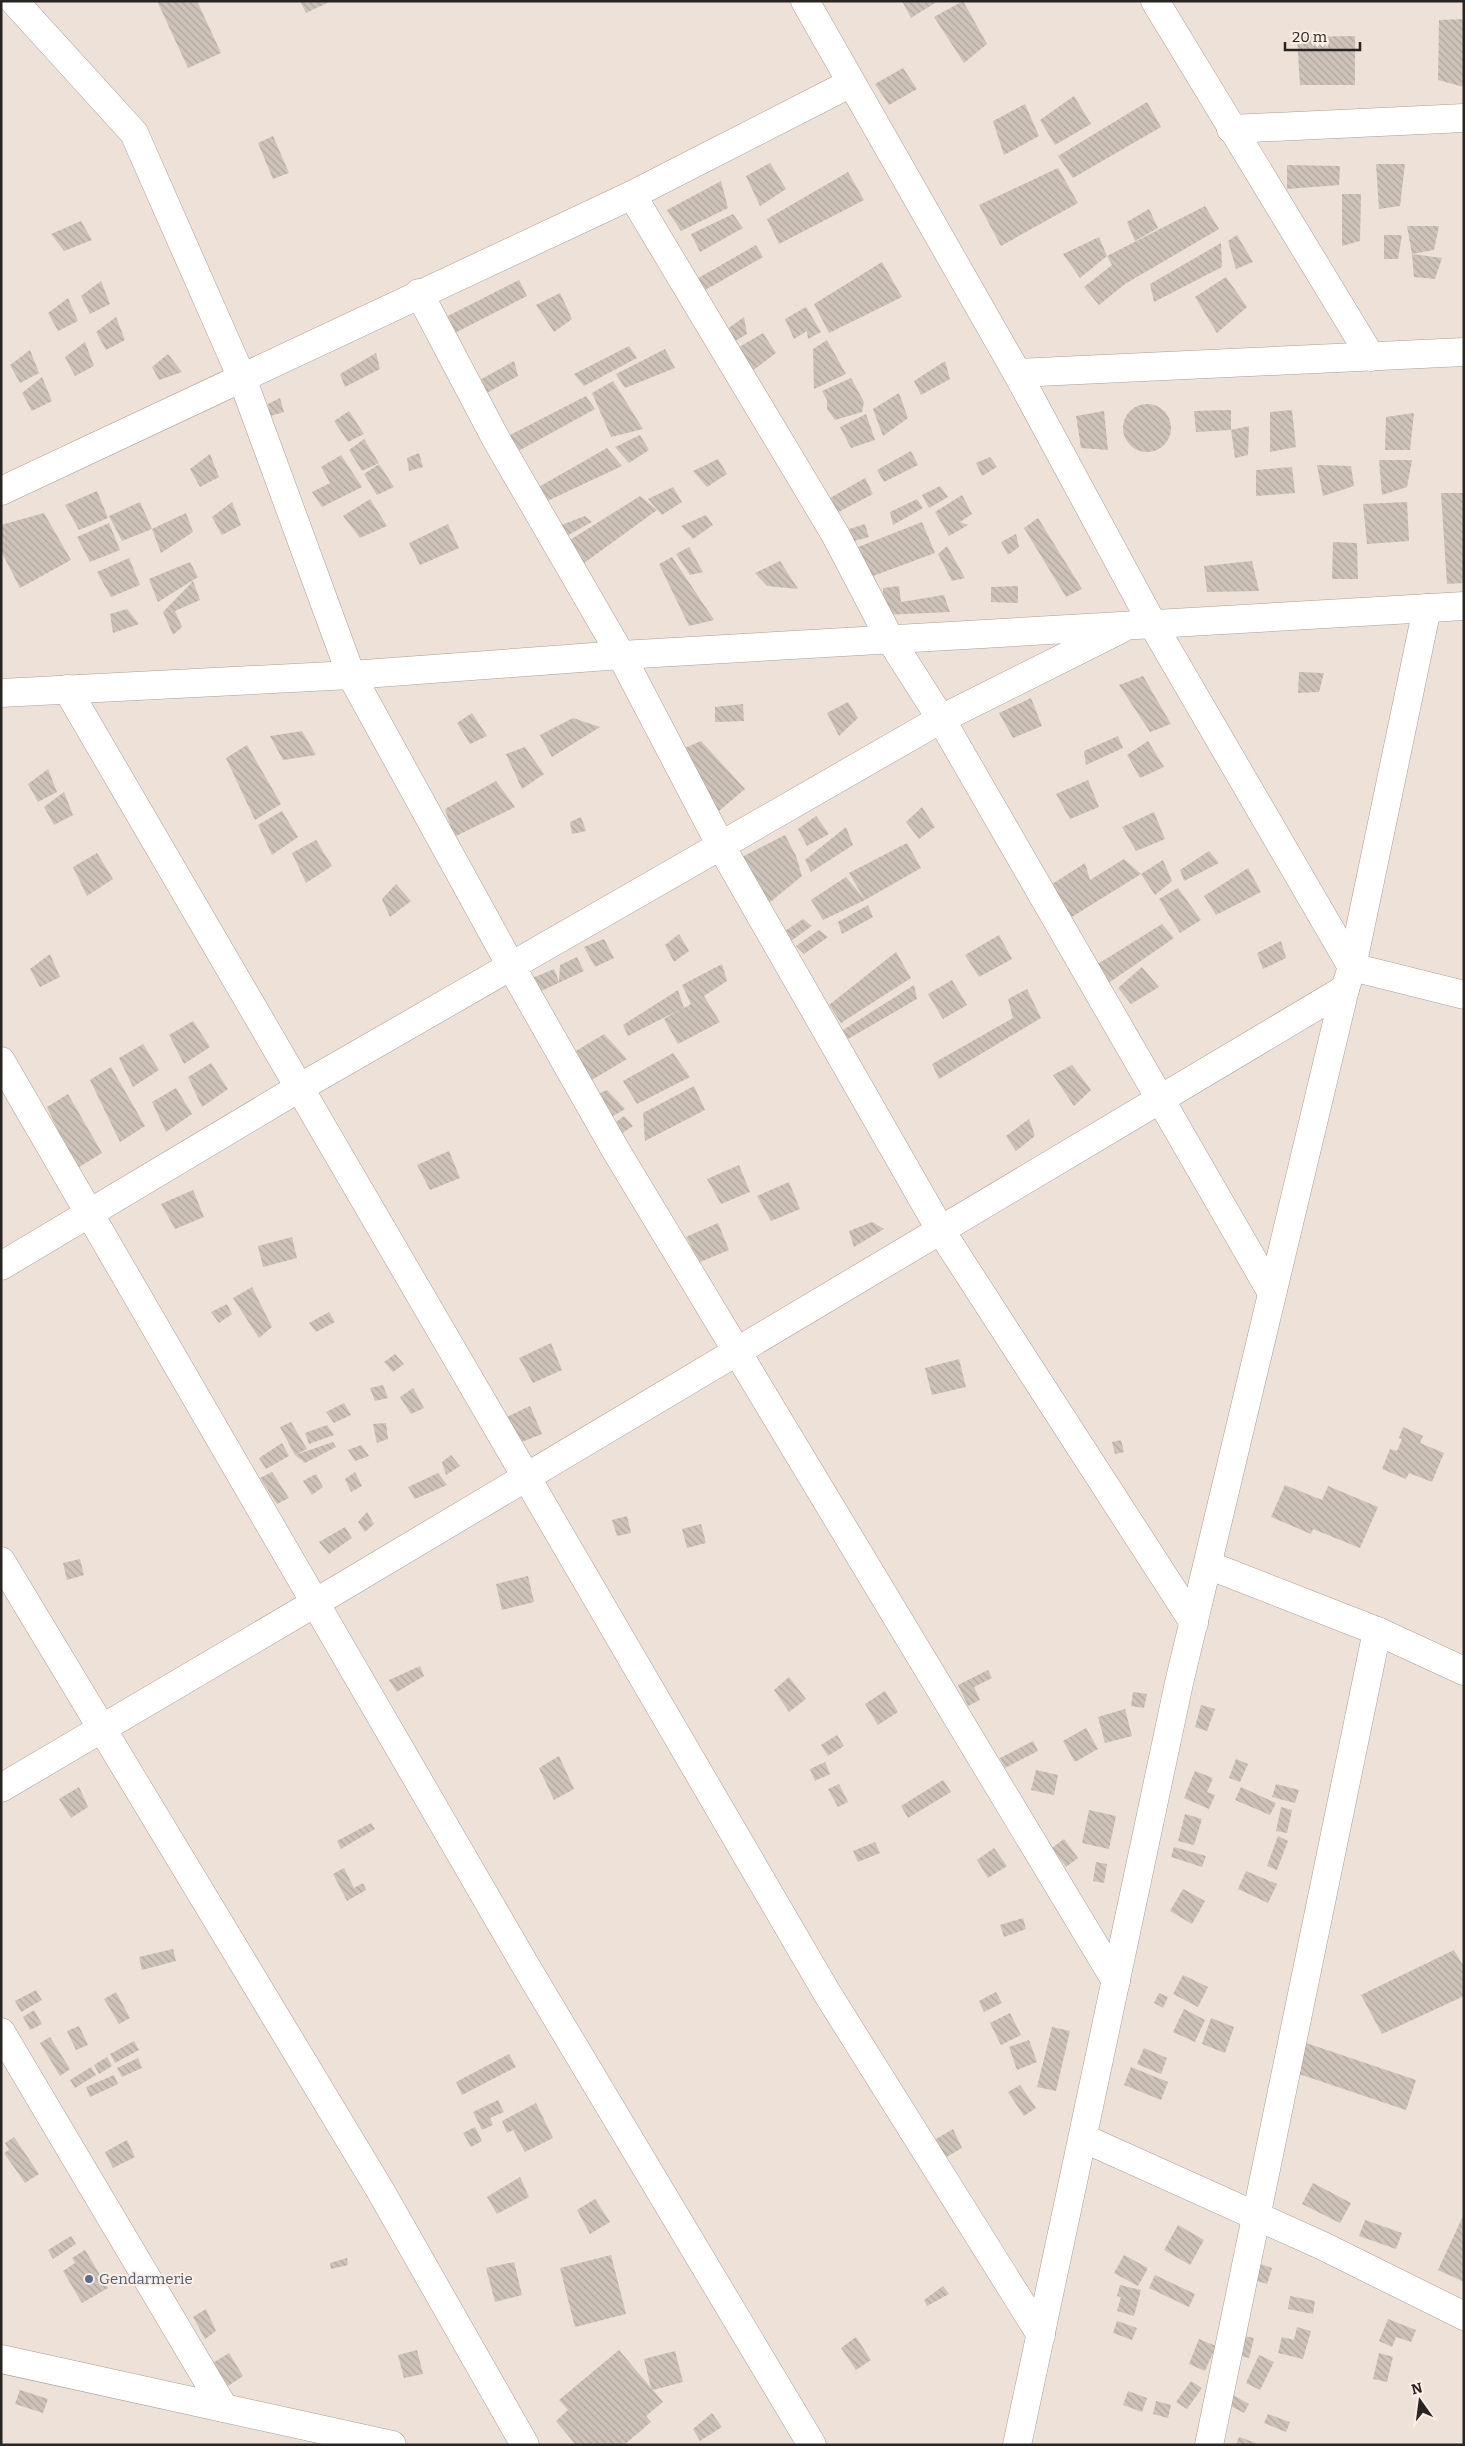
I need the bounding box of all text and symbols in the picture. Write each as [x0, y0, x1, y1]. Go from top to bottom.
scale bar [1285, 20, 1360, 52]
text: 20 m [1292, 28, 1328, 46]
place label: Gendarmerie [99, 2270, 193, 2288]
marker: Gendarmerie [83, 2273, 95, 2285]
north arrow [1395, 2376, 1445, 2426]
text: N [1410, 2379, 1424, 2398]

